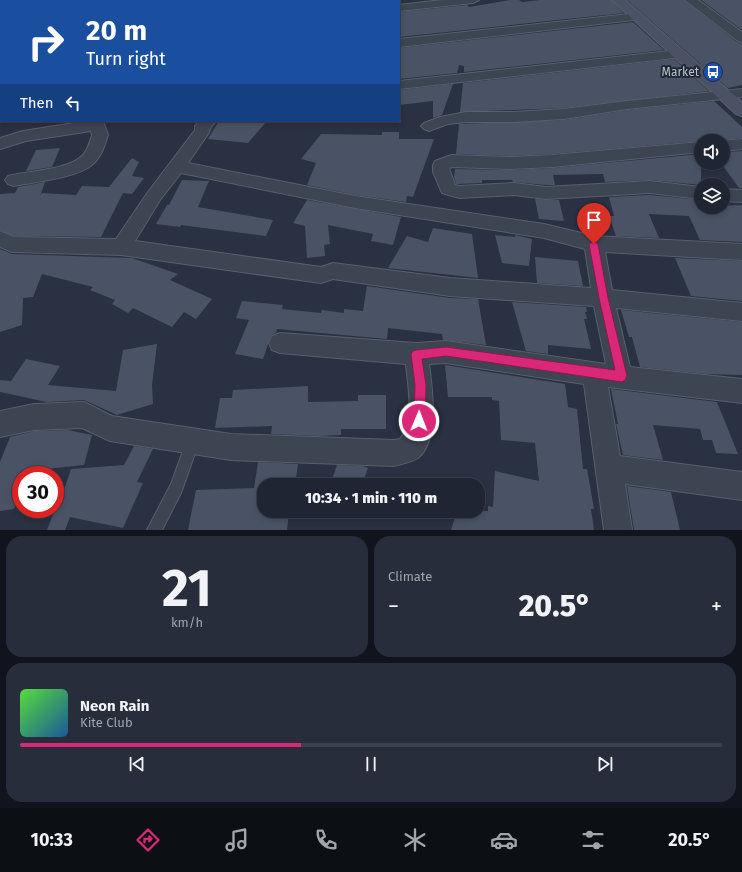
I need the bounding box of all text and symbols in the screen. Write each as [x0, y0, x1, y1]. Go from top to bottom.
text: 20 m [86, 14, 147, 47]
icon: right [20, 16, 72, 68]
text: Turn right [86, 48, 166, 70]
bus stop icon: Market [702, 61, 724, 83]
place label: Market [662, 65, 700, 79]
icon: left [62, 92, 84, 114]
text: Then [20, 94, 54, 112]
map controls [694, 134, 730, 214]
button: sound [694, 134, 730, 170]
button: layers [694, 178, 730, 214]
pin [577, 203, 611, 244]
icon: arrive [583, 209, 605, 231]
position arrow [398, 400, 440, 442]
speed limit sign: 30 [12, 466, 64, 518]
text: 10:34 · 1 min · 110 m [305, 489, 437, 507]
text: 21 [162, 557, 212, 620]
text: Climate [388, 569, 432, 584]
text: 20.5° [519, 588, 591, 624]
text: − [388, 593, 399, 620]
text: + [711, 593, 722, 620]
text: km/h [171, 615, 203, 630]
text: Neon Rain [80, 697, 149, 715]
text: Kite Club [80, 715, 133, 730]
icon: previous [126, 753, 148, 775]
icon: pause [360, 753, 382, 775]
icon: next [594, 753, 616, 775]
icon: directions [134, 826, 162, 854]
icon: music [223, 826, 251, 854]
icon: phone [312, 826, 340, 854]
icon: climate [401, 826, 429, 854]
icon: car [490, 826, 518, 854]
icon: filters [579, 826, 607, 854]
text: 10:33 [31, 829, 73, 851]
text: 20.5° [668, 829, 711, 851]

